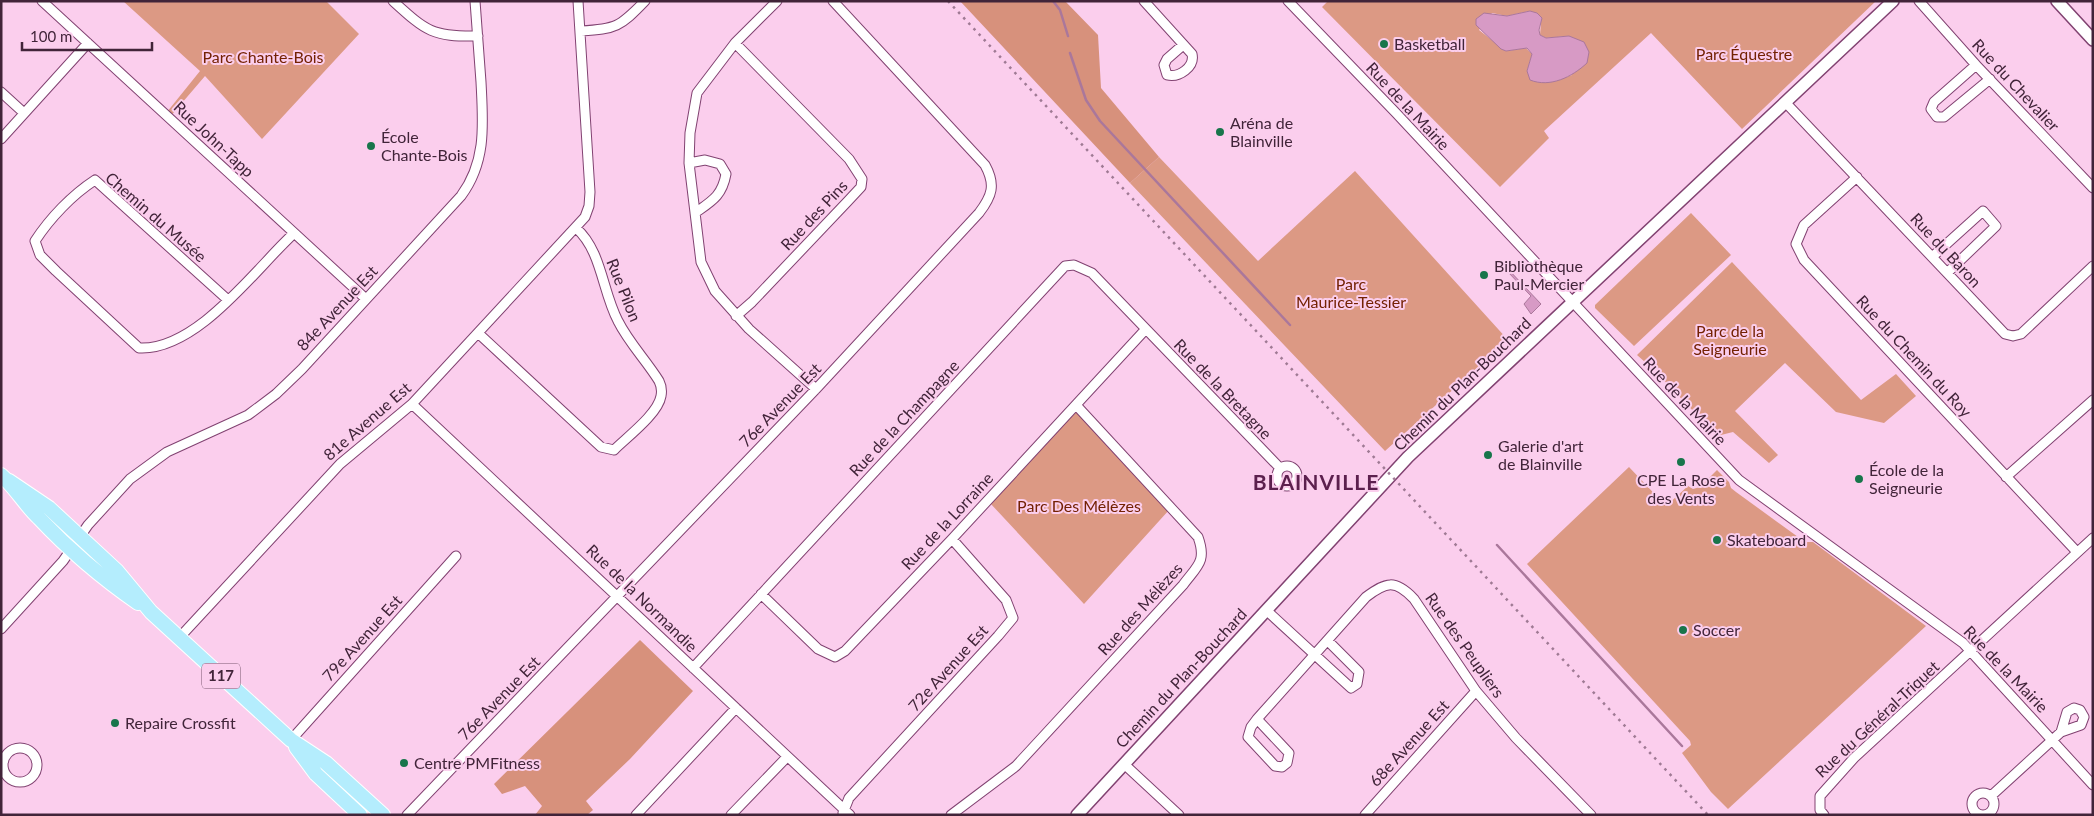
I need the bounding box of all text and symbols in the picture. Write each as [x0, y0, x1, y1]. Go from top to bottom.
scale bar [22, 20, 152, 52]
text: 100 m [30, 27, 72, 45]
place label: Basketball [1394, 34, 1465, 53]
street label: Rue du Chevalier [1969, 35, 2064, 135]
marker: Basketball [1378, 38, 1390, 50]
park label: Parc Équestre [1696, 44, 1792, 63]
park label: Parc Chante-Bois [202, 47, 324, 66]
street label: Rue de la Mairie [1363, 58, 1454, 153]
street label: Rue John-Tapp [170, 97, 258, 181]
place label: Aréna de Blainville [1230, 113, 1293, 150]
marker: Aréna de Blainville [1214, 126, 1226, 138]
place label: École Chante-Bois [381, 127, 468, 164]
marker: École Chante-Bois [365, 140, 377, 152]
street label: Chemin du Musée [102, 168, 211, 266]
street label: Rue des Pins [776, 176, 851, 254]
street label: Rue du Baron [1907, 209, 1986, 291]
street label: Rue Pilon [603, 255, 646, 324]
place label: Bibliothèque Paul-Mercier [1494, 256, 1584, 293]
street label: 84e Avenue Est [292, 261, 381, 354]
marker: Bibliothèque Paul-Mercier [1478, 269, 1490, 281]
park label: Parc Maurice-Tessier [1296, 274, 1406, 311]
street label: Rue du Chemin du Roy [1853, 291, 1976, 421]
street label: Chemin du Plan-Bouchard [1389, 313, 1534, 454]
park label: Parc de la Seigneurie [1693, 321, 1767, 358]
street label: Rue de la Bretagne [1171, 335, 1276, 443]
street label: Rue de la Mairie [1640, 353, 1731, 448]
street label: Rue de la Champagne [845, 356, 962, 480]
street label: 76e Avenue Est [735, 359, 825, 451]
street label: 81e Avenue Est [319, 377, 414, 464]
place label: Galerie d'art de Blainville [1498, 436, 1584, 473]
marker: Galerie d'art de Blainville [1482, 449, 1494, 461]
marker: CPE La Rose des Vents [1675, 456, 1687, 468]
place label: École de la Seigneurie [1869, 460, 1944, 497]
street label: Rue de la Lorraine [897, 468, 997, 573]
district label: BLAINVILLE [1253, 469, 1379, 494]
place label: CPE La Rose des Vents [1637, 470, 1725, 507]
marker: École de la Seigneurie [1853, 473, 1865, 485]
park label: Parc Des Mélèzes [1017, 496, 1141, 515]
place label: Skateboard [1727, 530, 1806, 549]
marker: Skateboard [1711, 534, 1723, 546]
street label: Rue de la Normandie [583, 540, 702, 655]
street label: Rue des Mélèzes [1093, 559, 1186, 659]
street label: Rue des Peupliers [1422, 589, 1509, 701]
street label: 79e Avenue Est [318, 590, 405, 685]
street label: Chemin du Plan-Bouchard [1111, 604, 1250, 751]
street label: 72e Avenue Est [904, 620, 991, 715]
place label: Soccer [1693, 620, 1740, 639]
street label: Rue de la Mairie [1960, 621, 2052, 716]
marker: Soccer [1677, 624, 1689, 636]
street label: 76e Avenue Est [454, 652, 544, 744]
street label: Rue du Général-Triquet [1811, 656, 1943, 781]
road number: 117 [202, 664, 240, 688]
street label: 68e Avenue Est [1365, 695, 1452, 790]
place label: Repaire Crossfit [125, 713, 236, 732]
marker: Repaire Crossfit [109, 717, 121, 729]
place label: Centre PMFitness [414, 753, 540, 772]
marker: Centre PMFitness [398, 757, 410, 769]

